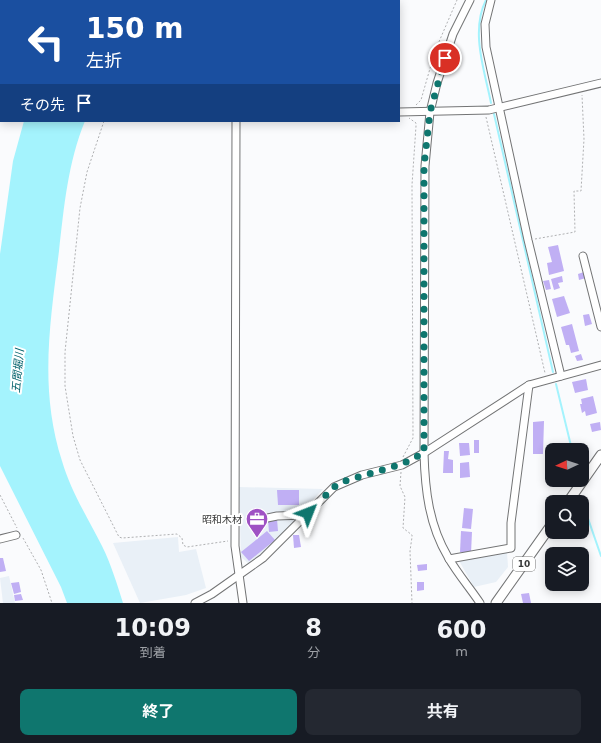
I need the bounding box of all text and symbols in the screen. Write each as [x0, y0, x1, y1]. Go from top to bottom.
text: 150 m [86, 12, 183, 45]
icon: left [20, 16, 72, 68]
pin [428, 41, 462, 75]
icon: arrive [434, 47, 456, 69]
text: 左折 [86, 50, 122, 71]
icon: arrive [73, 92, 95, 114]
text: その先 [20, 96, 65, 114]
water label: 五間堀川 [10, 348, 26, 393]
north arrow [545, 443, 589, 487]
map controls [545, 443, 589, 591]
position arrow [287, 492, 329, 534]
button: search [545, 495, 589, 539]
office icon: 昭和木材 [244, 506, 270, 539]
place label: 昭和木材 [202, 514, 242, 525]
button: layers [545, 547, 589, 591]
road number: 10 [513, 557, 535, 571]
text: 10:09 [114, 614, 191, 642]
text: 8 [305, 614, 322, 642]
text: 600 [436, 616, 487, 644]
text: m [455, 644, 468, 659]
text: 到着 [140, 645, 166, 660]
text: 分 [307, 645, 320, 660]
button: 終了 [20, 689, 297, 735]
button: 共有 [305, 689, 581, 735]

